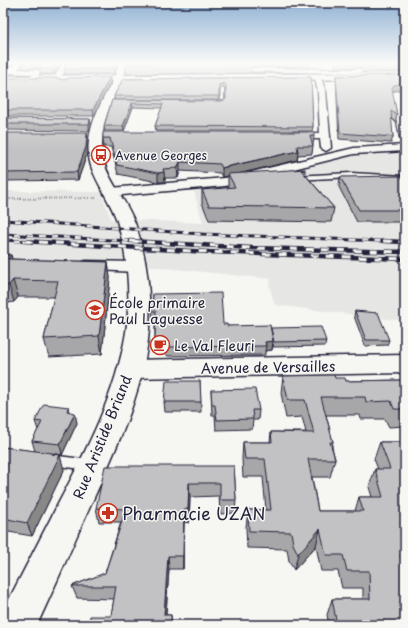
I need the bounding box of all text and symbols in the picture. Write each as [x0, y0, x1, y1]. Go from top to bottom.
bus stop icon: Avenue Georges [90, 144, 112, 166]
place label: Avenue Georges [115, 146, 208, 164]
place label: École primaire Paul Laguesse [109, 292, 205, 329]
school or university icon: École primaire Paul Laguesse [84, 299, 106, 321]
cafe icon: Le Val Fleuri [149, 334, 171, 356]
place label: Le Val Fleuri [174, 335, 255, 356]
street label: Avenue de Versailles [201, 355, 335, 379]
street label: Rue Aristide Briand [68, 371, 137, 502]
place label: Pharmacie UZAN [122, 500, 266, 526]
pharmacy icon: Pharmacie UZAN [97, 502, 119, 524]

